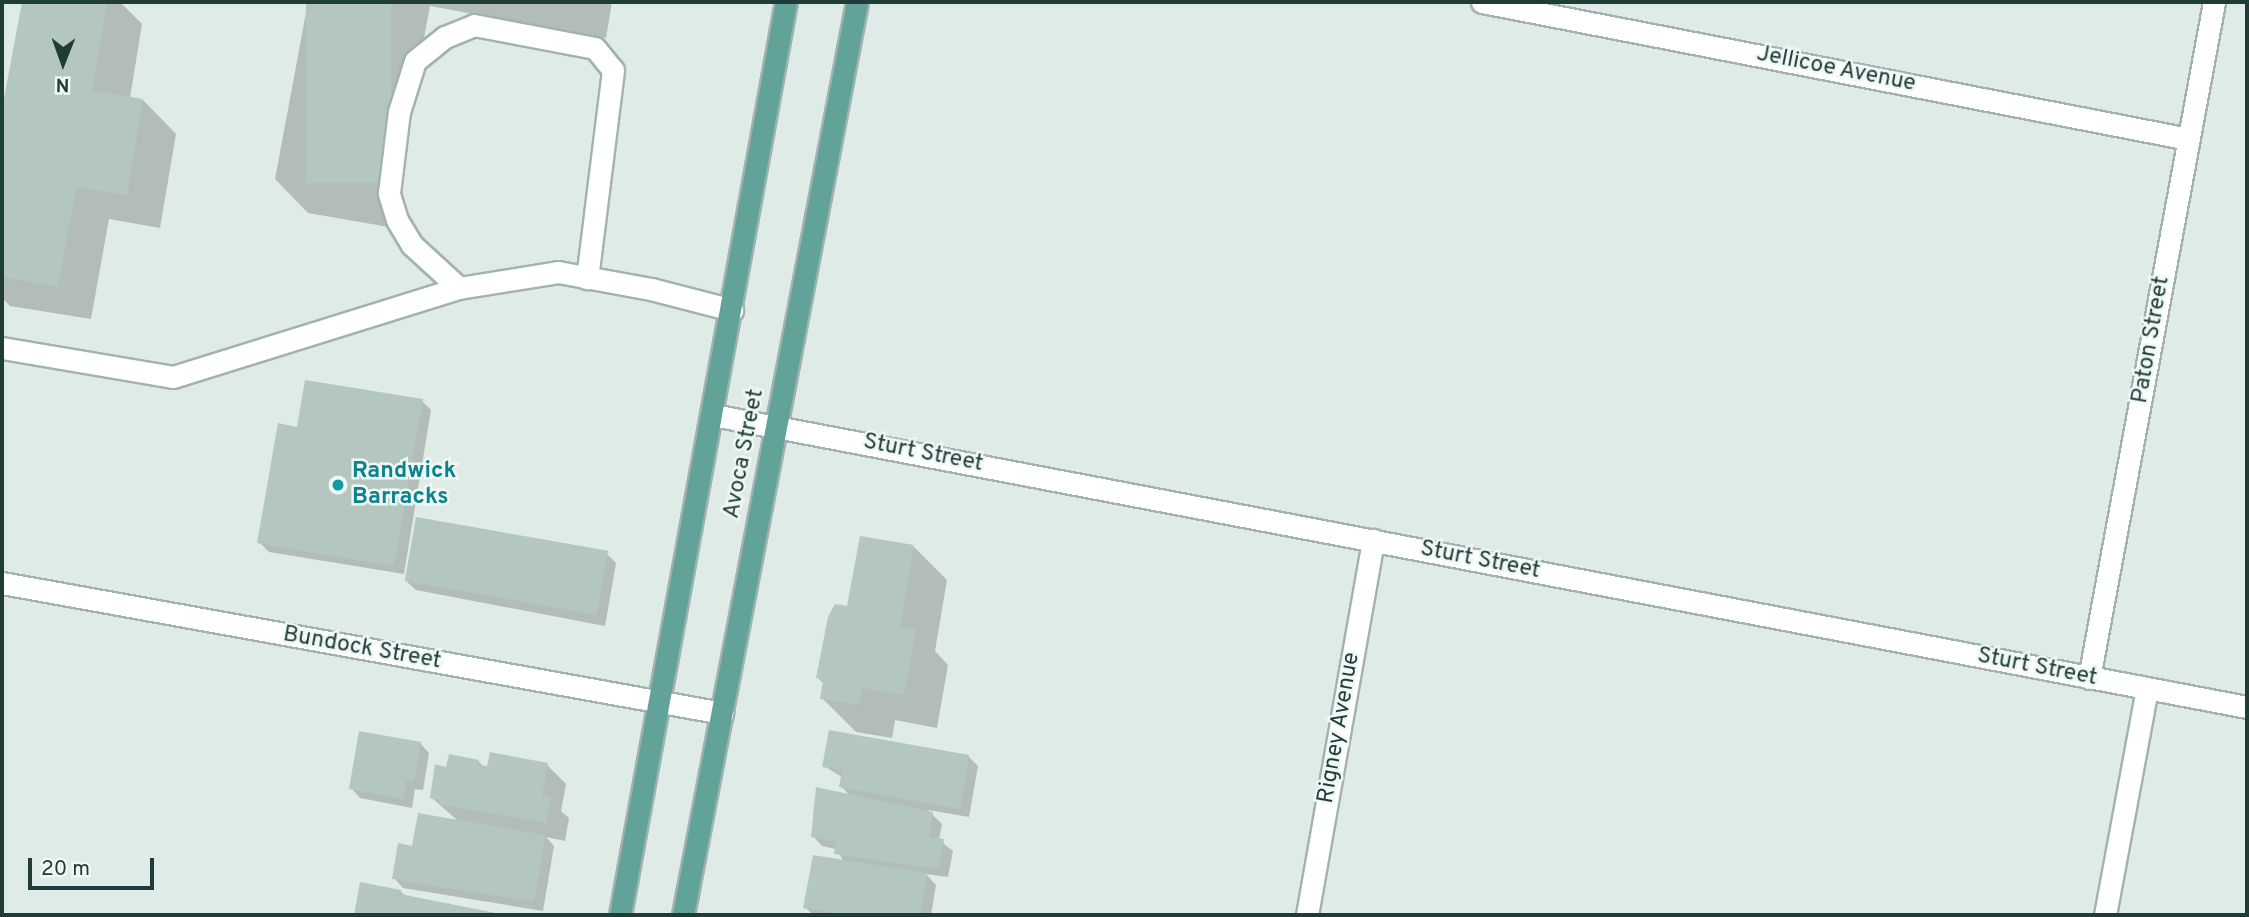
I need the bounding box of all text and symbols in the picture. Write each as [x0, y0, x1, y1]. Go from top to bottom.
north arrow [28, 28, 98, 98]
street label: Jellicoe Avenue [1754, 41, 1918, 99]
text: N [56, 72, 70, 96]
street label: Paton Street [2127, 274, 2177, 406]
street label: Avoca Street [719, 387, 771, 521]
street label: Sturt Street [861, 429, 985, 479]
place label: Randwick Barracks [352, 458, 456, 512]
marker: Randwick Barracks [330, 477, 346, 493]
street label: Sturt Street [1418, 536, 1542, 586]
street label: Bundock Street [281, 622, 443, 676]
street label: Sturt Street [1975, 643, 2099, 693]
street label: Rigney Avenue [1313, 650, 1367, 806]
scale bar [32, 844, 158, 888]
text: 20 m [41, 856, 90, 883]

